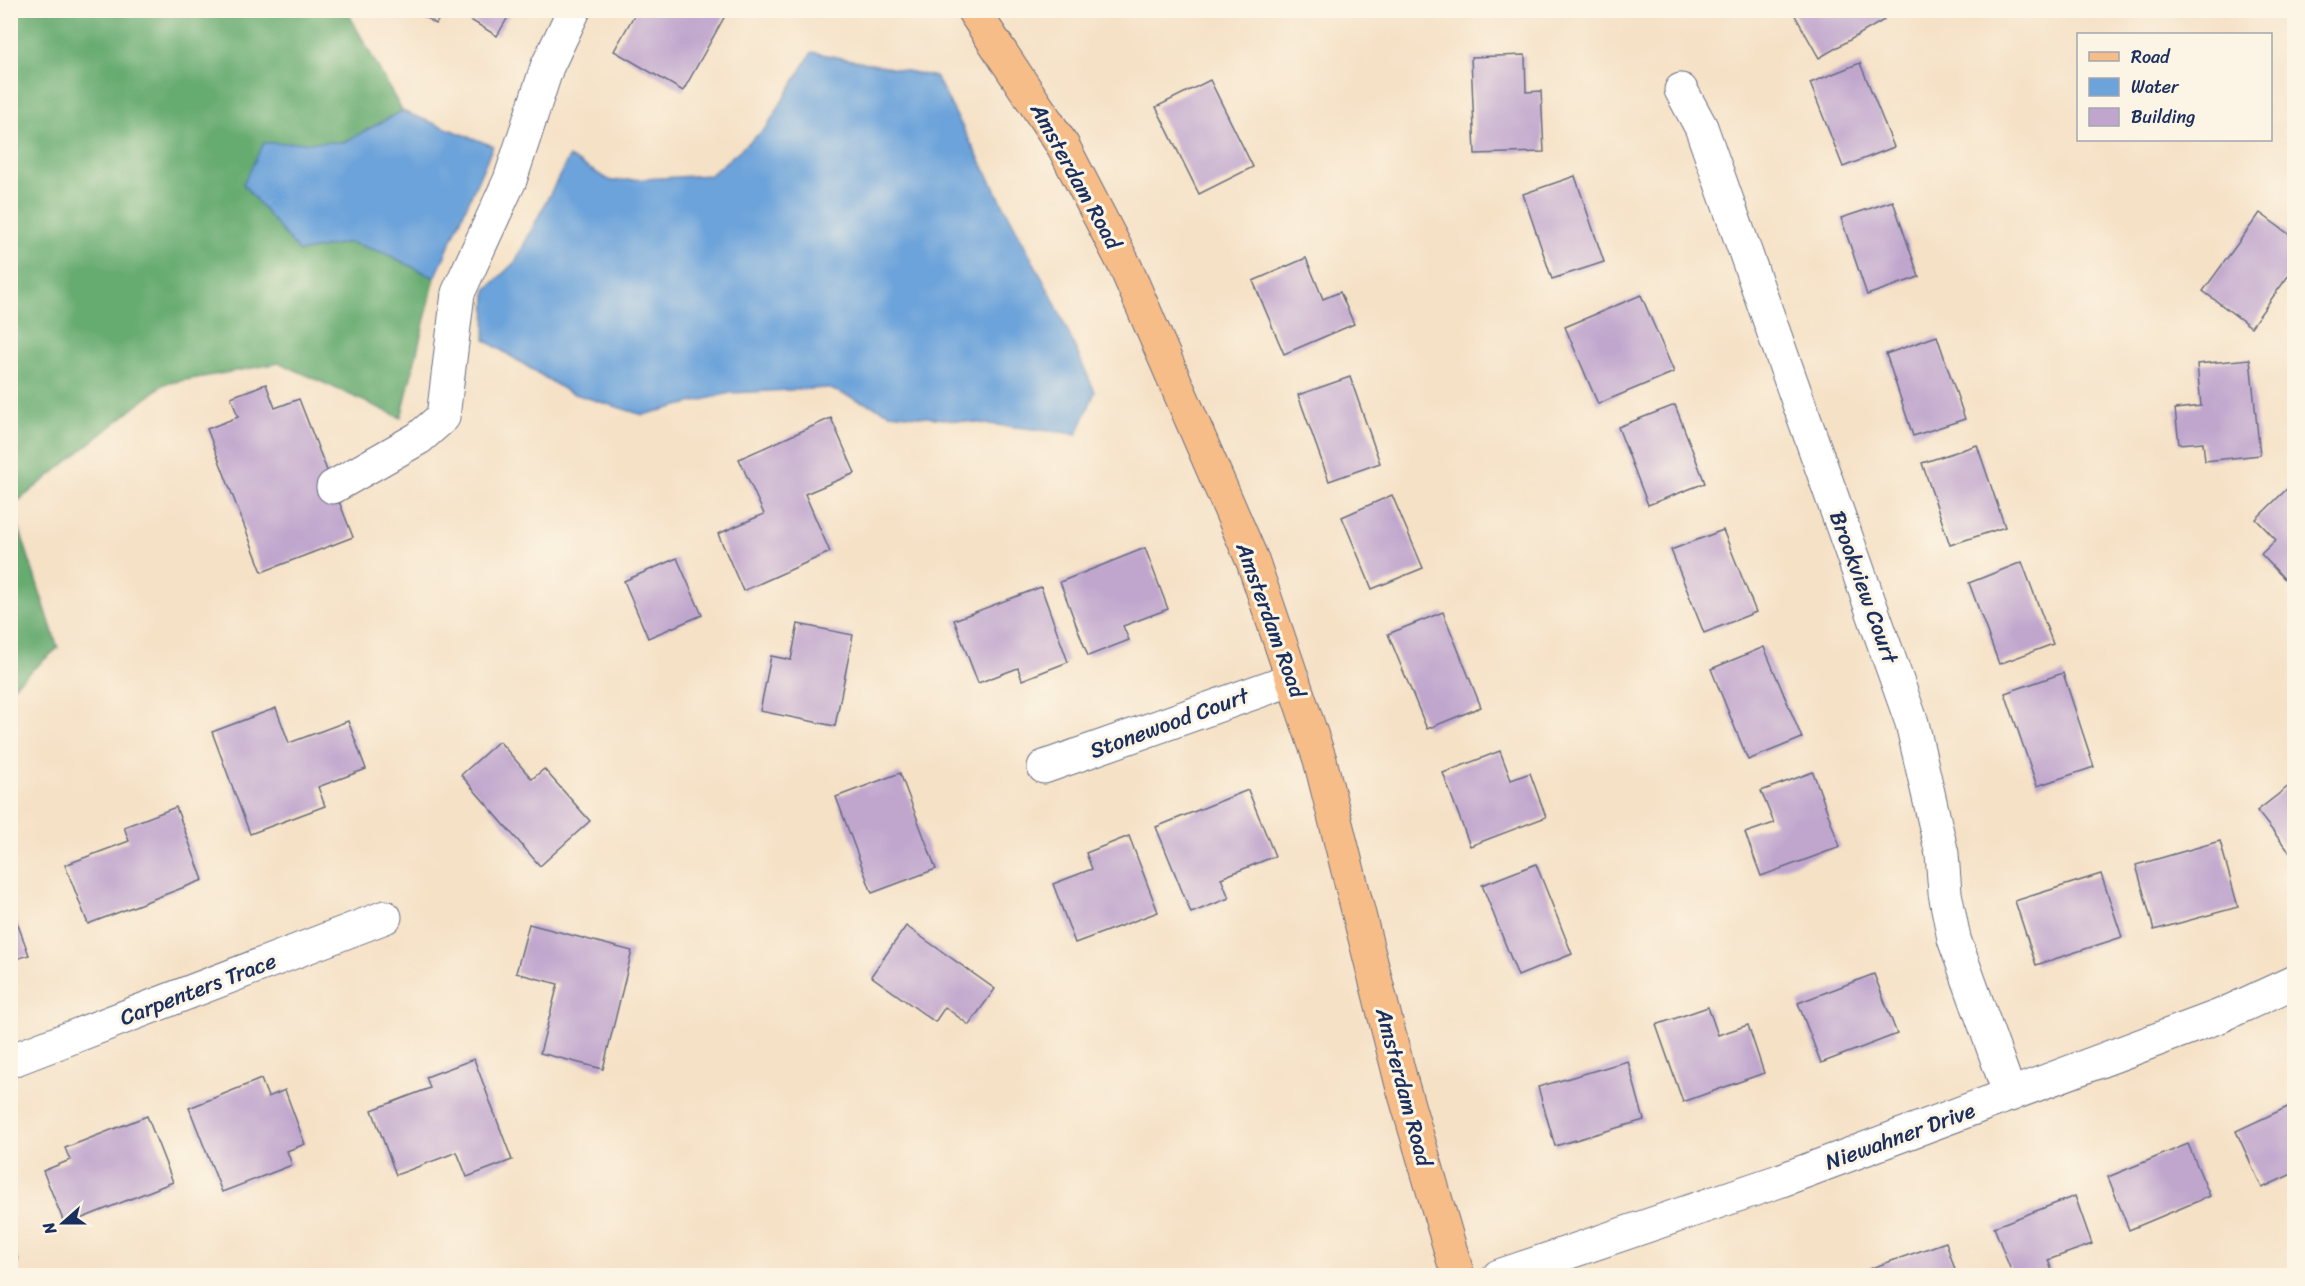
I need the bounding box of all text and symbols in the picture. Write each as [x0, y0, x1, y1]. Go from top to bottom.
legend [2077, 33, 2272, 141]
text: Road [2131, 41, 2171, 73]
text: Water [2131, 71, 2180, 103]
street label: Amsterdam Road [1019, 94, 1133, 258]
text: Building [2131, 101, 2195, 133]
street label: Brookview Court [1818, 505, 1910, 670]
street label: Amsterdam Road [1224, 536, 1318, 704]
street label: Stonewood Court [1084, 676, 1255, 770]
street label: Carpenters Trace [114, 941, 282, 1037]
street label: Amsterdam Road [1364, 1002, 1444, 1172]
street label: Niewahner Drive [1819, 1091, 1981, 1181]
north arrow [33, 1193, 93, 1253]
text: N [34, 1217, 65, 1240]

